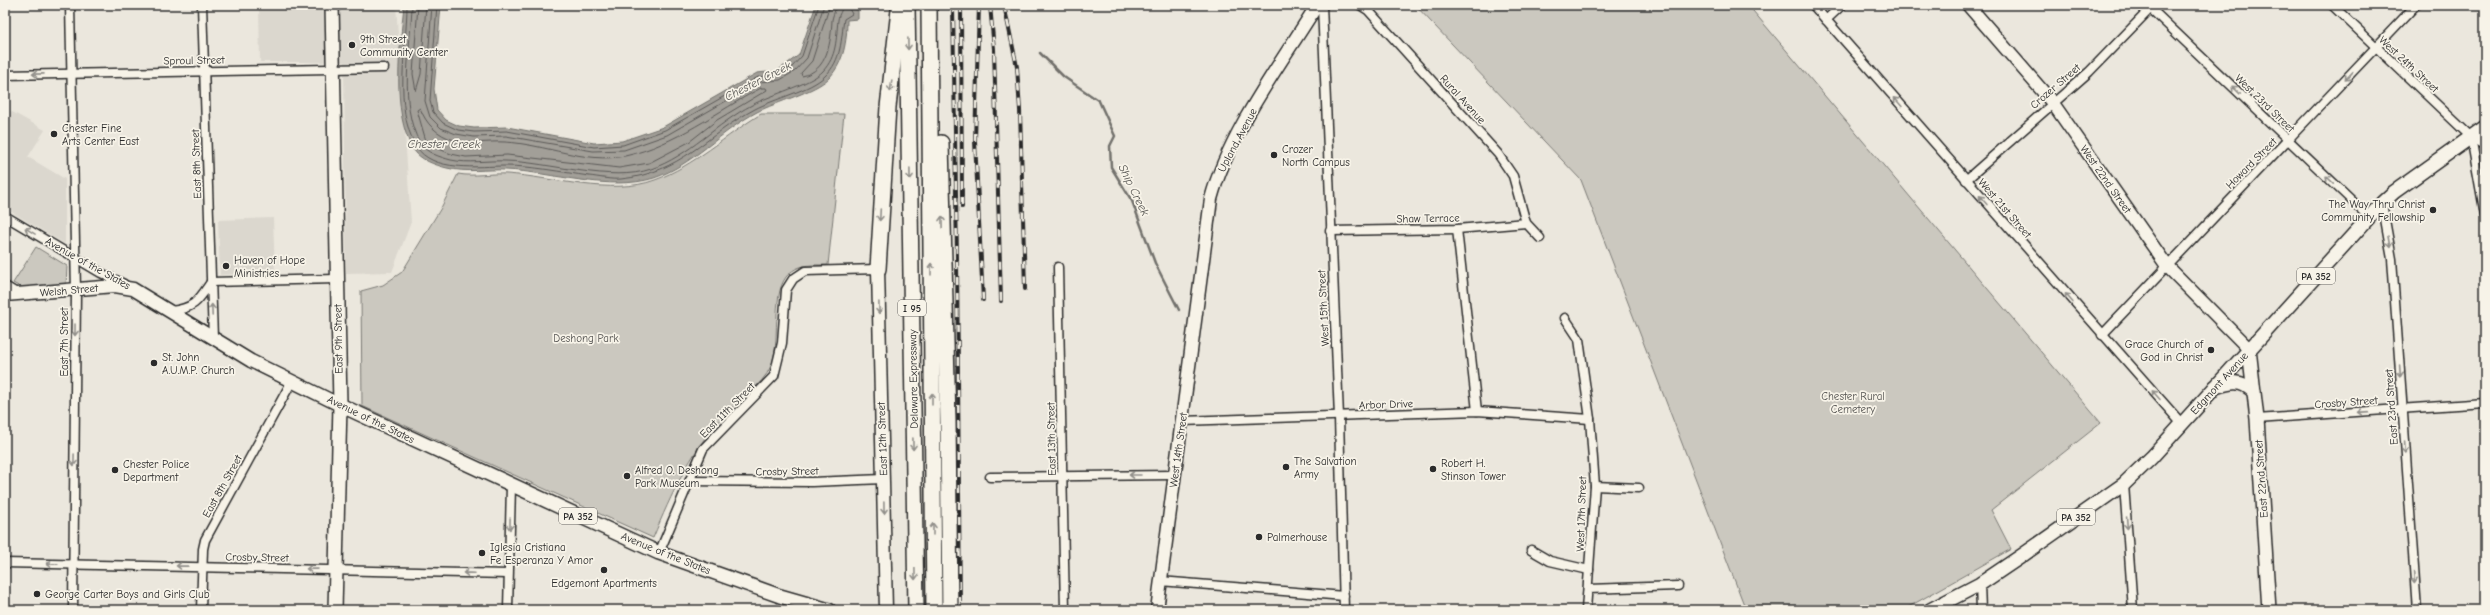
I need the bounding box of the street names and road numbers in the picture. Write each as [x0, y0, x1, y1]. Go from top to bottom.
street label: West 24th Street [2376, 33, 2442, 96]
street label: Sproul Street [163, 53, 226, 68]
street label: Crozer Street [2028, 61, 2084, 112]
street label: Rural Avenue [1437, 72, 1488, 127]
street label: West 23rd Street [2232, 72, 2298, 136]
street label: Upland Avenue [1215, 106, 1260, 174]
street label: East 8th Street [189, 128, 204, 199]
street label: Howard Street [2223, 135, 2280, 192]
street label: West 22nd Street [2077, 143, 2134, 217]
street label: West 21st Street [1975, 176, 2035, 241]
street label: Shaw Terrace [1396, 211, 1460, 226]
street label: Avenue of the States [43, 235, 133, 292]
road number: PA 352 [2297, 268, 2335, 284]
street label: West 15th Street [1315, 269, 1332, 346]
street label: Welsh Street [39, 281, 100, 300]
road number: I 95 [898, 300, 926, 316]
street label: East 9th Street [331, 303, 346, 374]
street label: East 7th Street [58, 307, 71, 377]
street label: Delaware Expressway [906, 329, 921, 429]
street label: Edgmont Avenue [2188, 349, 2251, 417]
street label: East 23rd Street [2382, 368, 2401, 445]
street label: East 11th Street [697, 379, 758, 441]
street label: Avenue of the States [325, 393, 417, 446]
street label: Crosby Street [2314, 394, 2379, 411]
street label: Arbor Drive [1359, 397, 1414, 412]
street label: East 12th Street [875, 401, 890, 476]
street label: East 13th Street [1044, 401, 1059, 476]
street label: West 14th Street [1167, 411, 1190, 488]
street label: East 22nd Street [2252, 439, 2271, 518]
street label: East 8th Street [200, 452, 245, 520]
street label: Crosby Street [755, 464, 820, 479]
street label: West 17th Street [1574, 475, 1589, 552]
road number: PA 352 [559, 508, 597, 524]
road number: PA 352 [2057, 509, 2095, 525]
street label: Avenue of the States [619, 530, 713, 578]
street label: Crosby Street [225, 550, 290, 565]

